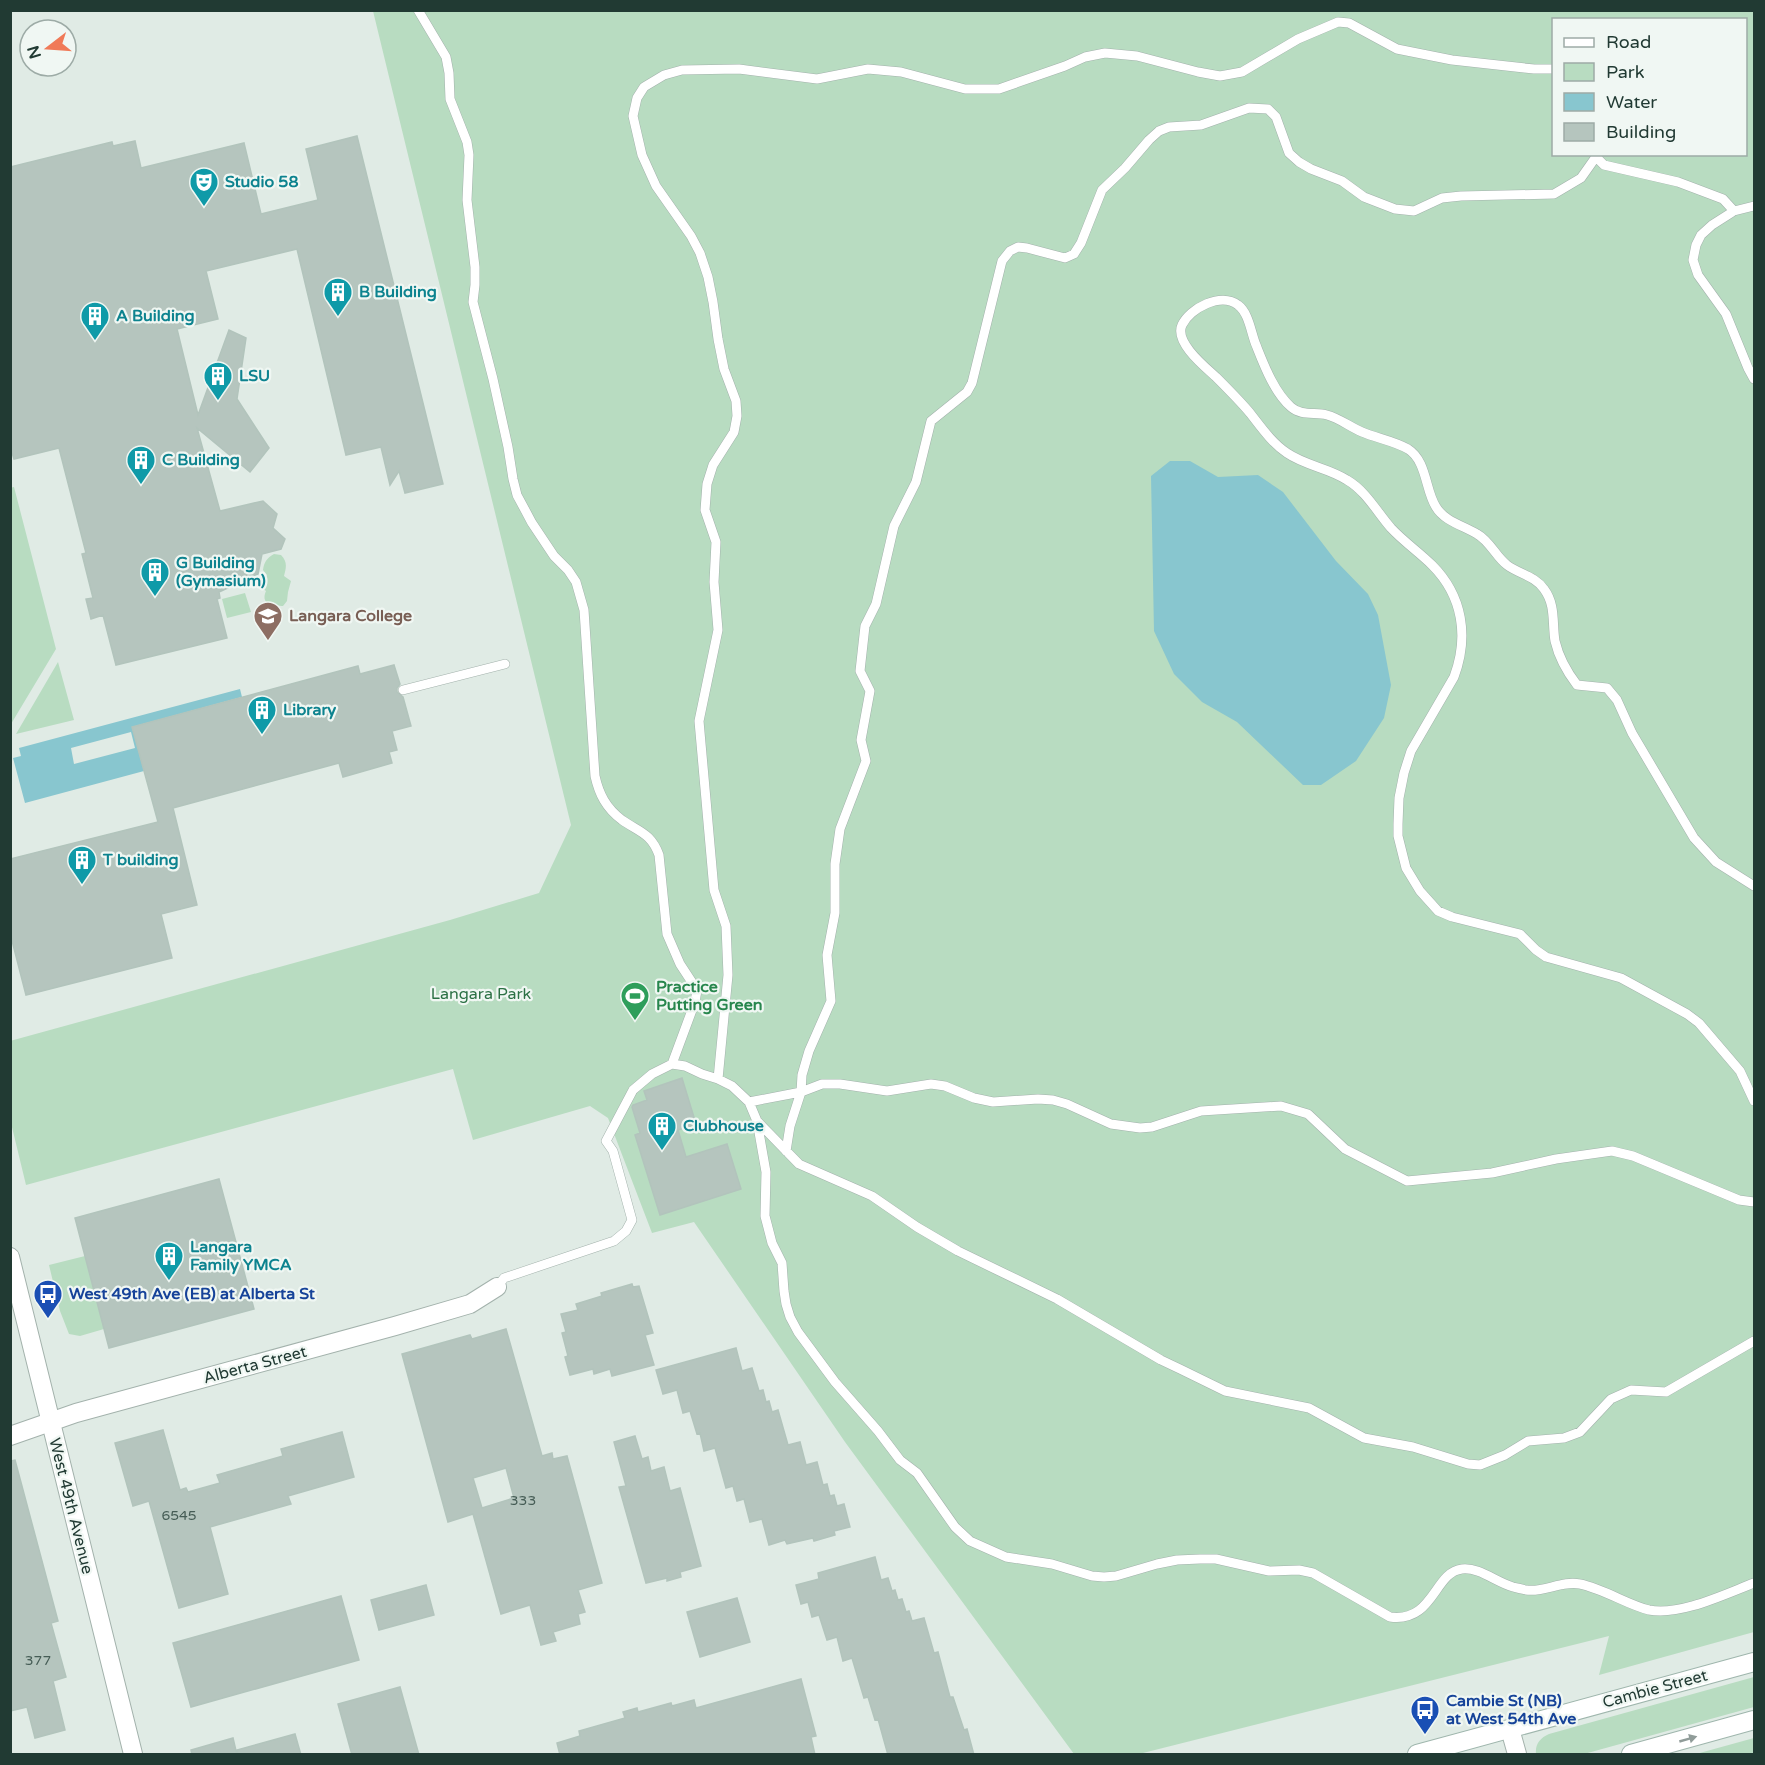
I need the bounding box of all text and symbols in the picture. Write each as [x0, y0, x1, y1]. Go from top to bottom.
north arrow [18, 18, 78, 78]
legend [1552, 18, 1747, 156]
text: Road [1606, 31, 1651, 53]
text: N [23, 43, 46, 61]
text: Park [1606, 61, 1645, 83]
text: Water [1606, 91, 1657, 113]
text: Building [1606, 121, 1676, 143]
theatre icon: Studio 58 [188, 166, 220, 208]
place label: Studio 58 [225, 172, 298, 192]
building icon: B Building [322, 276, 354, 318]
place label: B Building [359, 282, 437, 302]
building icon: A Building [79, 300, 111, 342]
place label: A Building [116, 306, 195, 326]
building icon: LSU [202, 360, 234, 402]
place label: LSU [239, 366, 270, 386]
building icon: C Building [125, 444, 157, 486]
place label: C Building [162, 450, 240, 470]
place label: G Building (Gymasium) [176, 553, 266, 591]
building icon: G Building (Gymasium) [139, 556, 171, 598]
school or university icon: Langara College [252, 600, 284, 642]
place label: Langara College [289, 606, 412, 626]
building icon: Library [246, 694, 278, 736]
place label: Library [283, 700, 337, 720]
building icon: T building [66, 844, 98, 886]
place label: T building [102, 850, 179, 870]
place label: Practice Putting Green [656, 977, 762, 1015]
sports icon: Practice Putting Green [619, 980, 651, 1022]
park label: Langara Park [431, 984, 532, 1004]
building icon: Clubhouse [646, 1110, 678, 1152]
place label: Clubhouse [683, 1116, 764, 1136]
place label: Langara Family YMCA [190, 1237, 292, 1275]
building icon: Langara Family YMCA [153, 1240, 185, 1282]
bus stop icon: West 49th Ave (EB) at Alberta St [32, 1278, 64, 1320]
place label: West 49th Ave (EB) at Alberta St [69, 1284, 316, 1304]
street label: Alberta Street [201, 1342, 309, 1388]
street label: West 49th Avenue [44, 1436, 98, 1576]
house number: 333 [510, 1492, 536, 1509]
house number: 6545 [161, 1507, 197, 1524]
house number: 377 [25, 1652, 51, 1669]
street label: Cambie Street [1600, 1665, 1710, 1713]
place label: Cambie St (NB) at West 54th Ave [1446, 1691, 1576, 1729]
bus stop icon: Cambie St (NB) at West 54th Ave [1409, 1694, 1441, 1736]
one-way arrow [1679, 1733, 1697, 1743]

